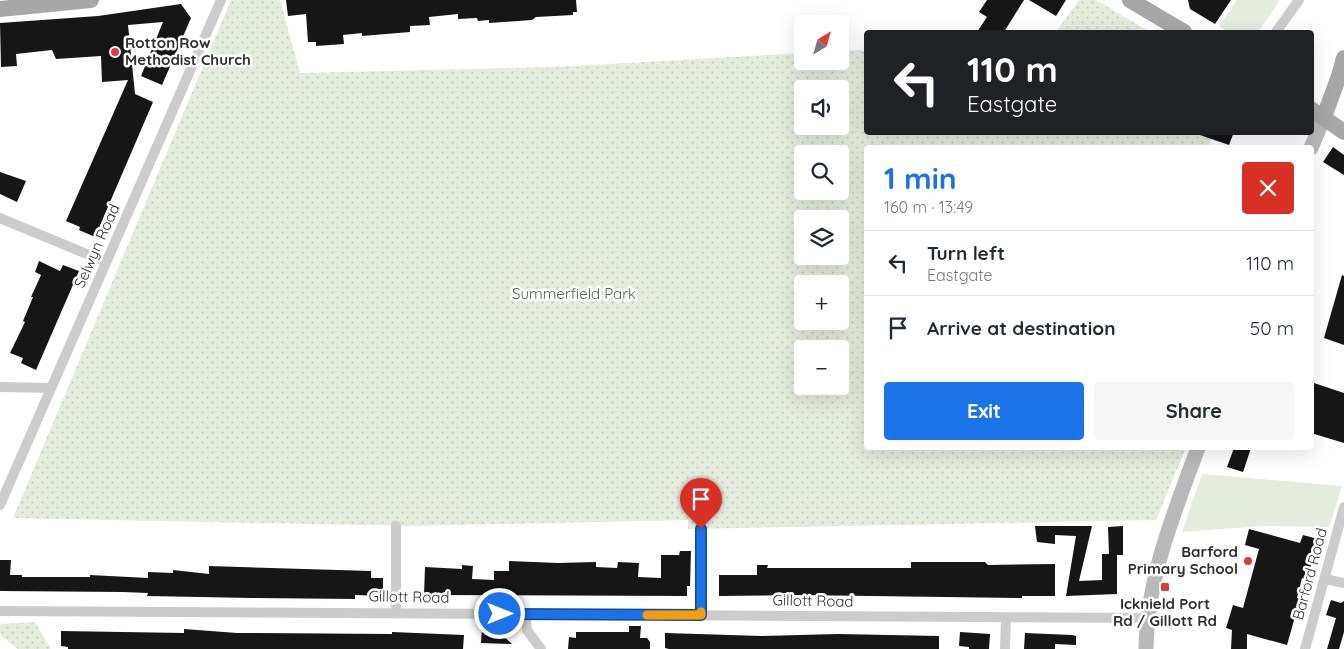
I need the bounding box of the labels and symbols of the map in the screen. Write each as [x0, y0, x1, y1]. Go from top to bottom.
north arrow [794, 15, 849, 70]
place label: Rotton Row Methodist Church [125, 33, 251, 69]
marker: Rotton Row Methodist Church [109, 46, 121, 58]
street label: Selwyn Road [70, 201, 124, 291]
park label: Summerfield Park [512, 284, 636, 303]
pin [680, 478, 722, 529]
street label: Barford Road [1288, 526, 1331, 622]
place label: Barford Primary School [1128, 542, 1238, 578]
marker: Barford Primary School [1242, 555, 1254, 567]
marker: Icknield Port Rd / Gillott Rd [1159, 581, 1171, 593]
street label: Gillott Road [368, 586, 450, 607]
position arrow [473, 587, 525, 639]
street label: Gillott Road [772, 590, 854, 611]
place label: Icknield Port Rd / Gillott Rd [1113, 594, 1217, 630]

